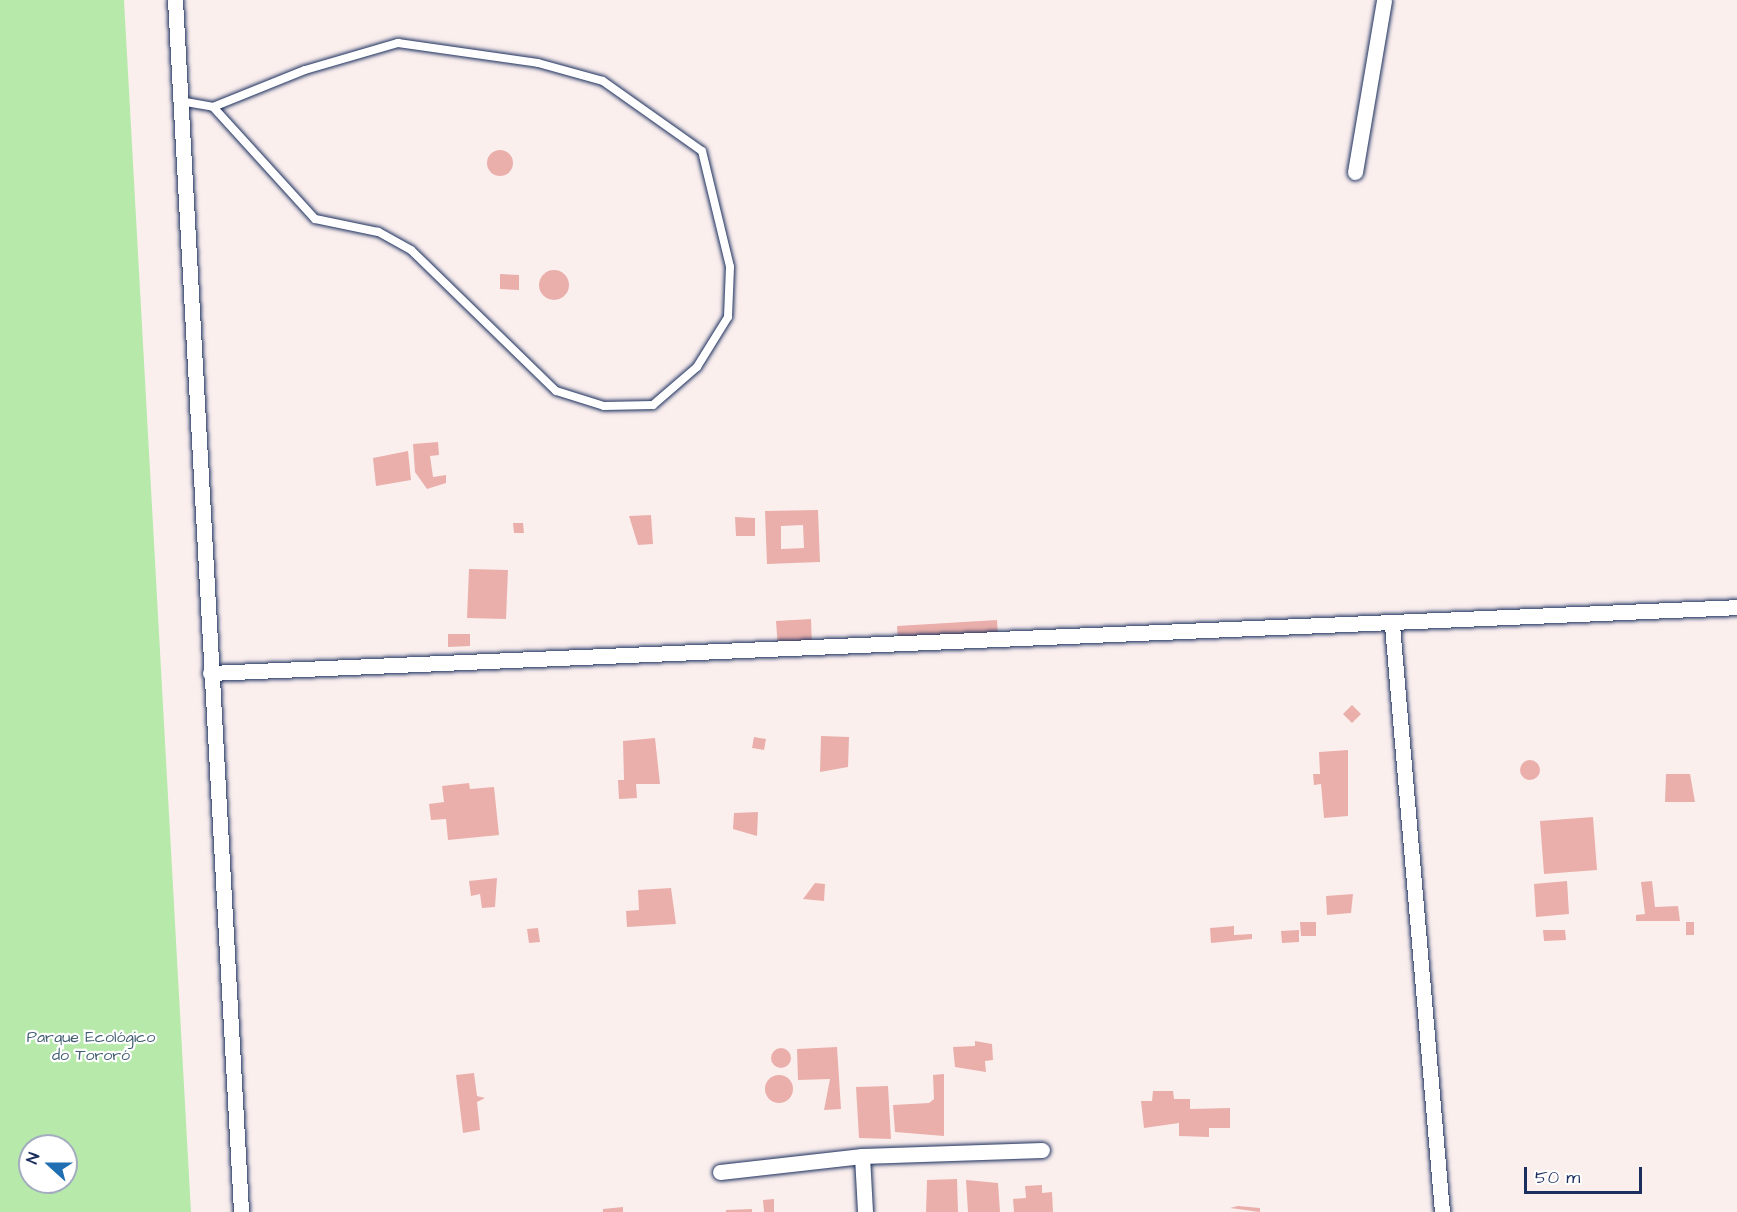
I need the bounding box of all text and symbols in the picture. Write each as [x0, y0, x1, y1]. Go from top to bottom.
park label: Parque Ecológico do Tororó [27, 1027, 155, 1065]
north arrow [18, 1134, 78, 1194]
text: N [21, 1150, 45, 1167]
scale bar [1527, 1155, 1646, 1193]
text: 50 m [1535, 1165, 1580, 1190]

